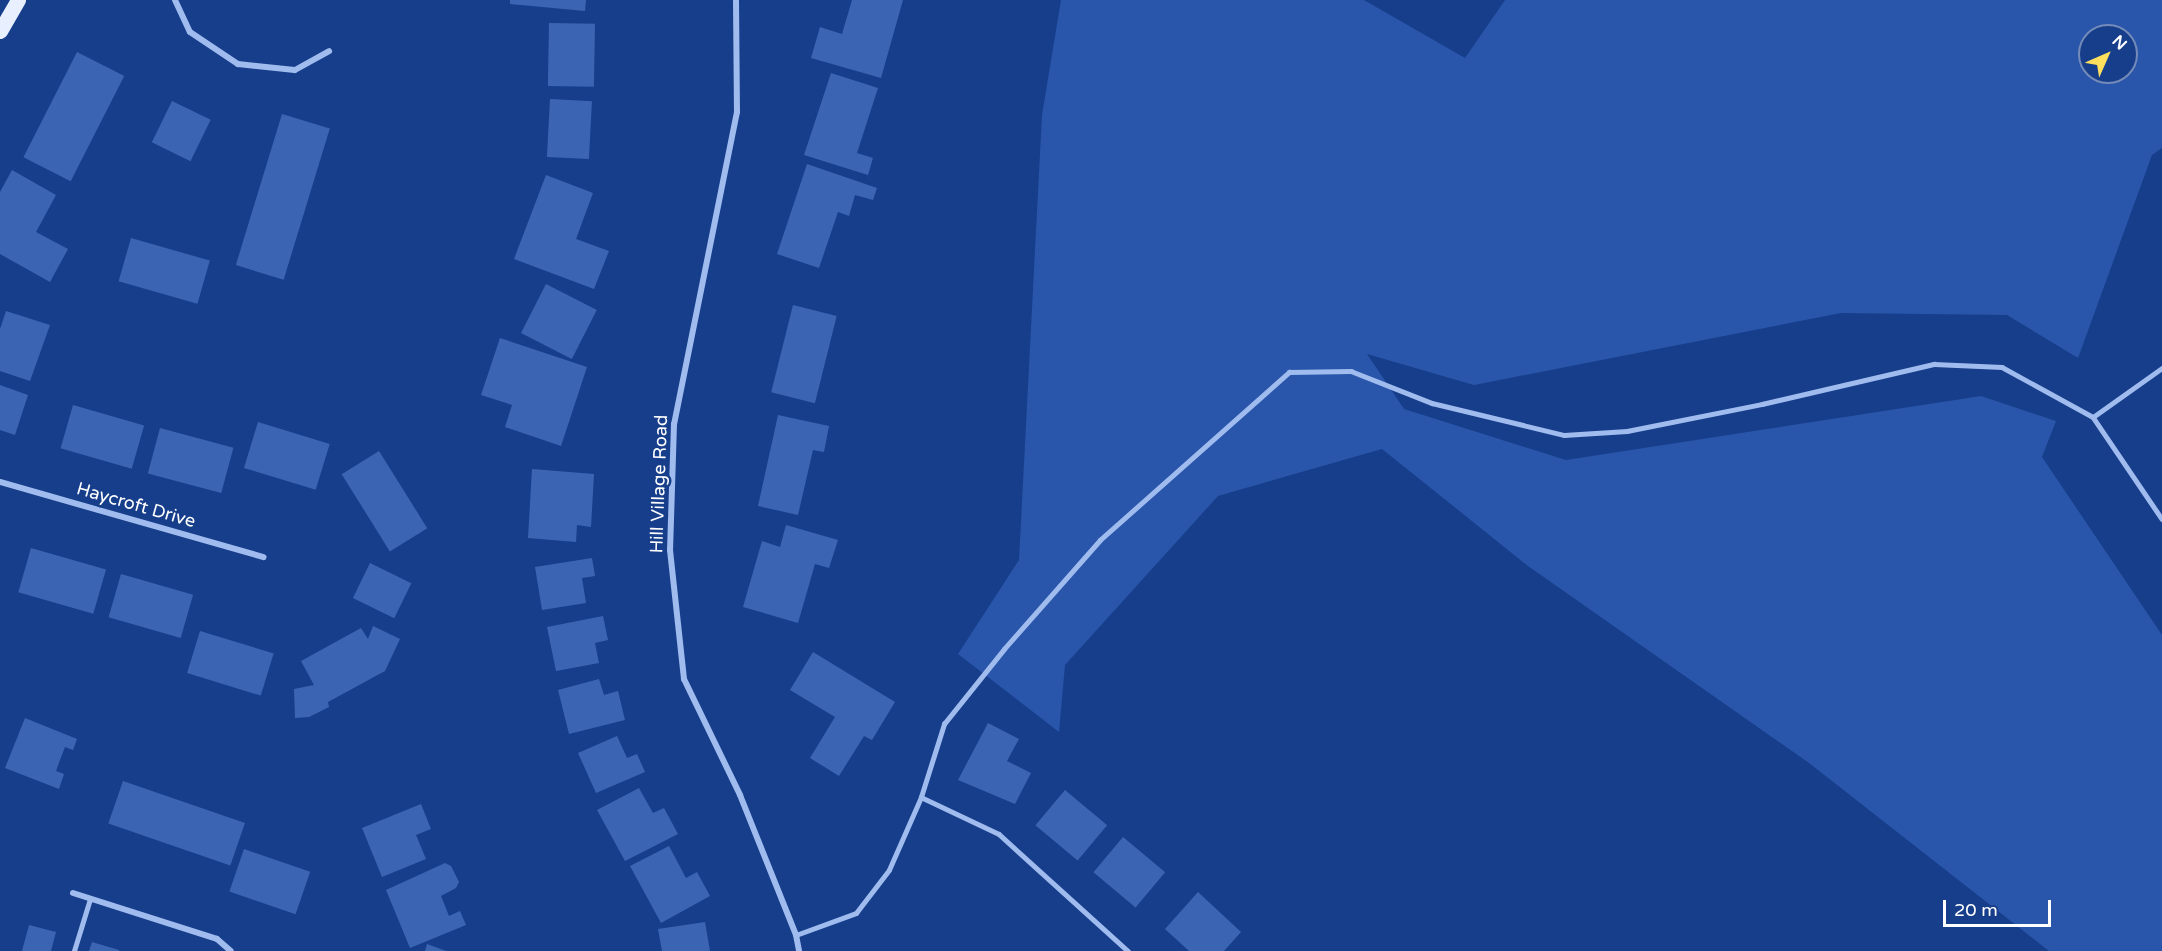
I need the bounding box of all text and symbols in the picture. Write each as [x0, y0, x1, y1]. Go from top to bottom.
north arrow [2078, 24, 2138, 84]
text: N [2108, 31, 2131, 54]
street label: Hill Village Road [646, 414, 672, 554]
street label: Haycroft Drive [74, 478, 198, 532]
scale bar [1946, 888, 2054, 926]
text: 20 m [1954, 899, 1998, 921]

